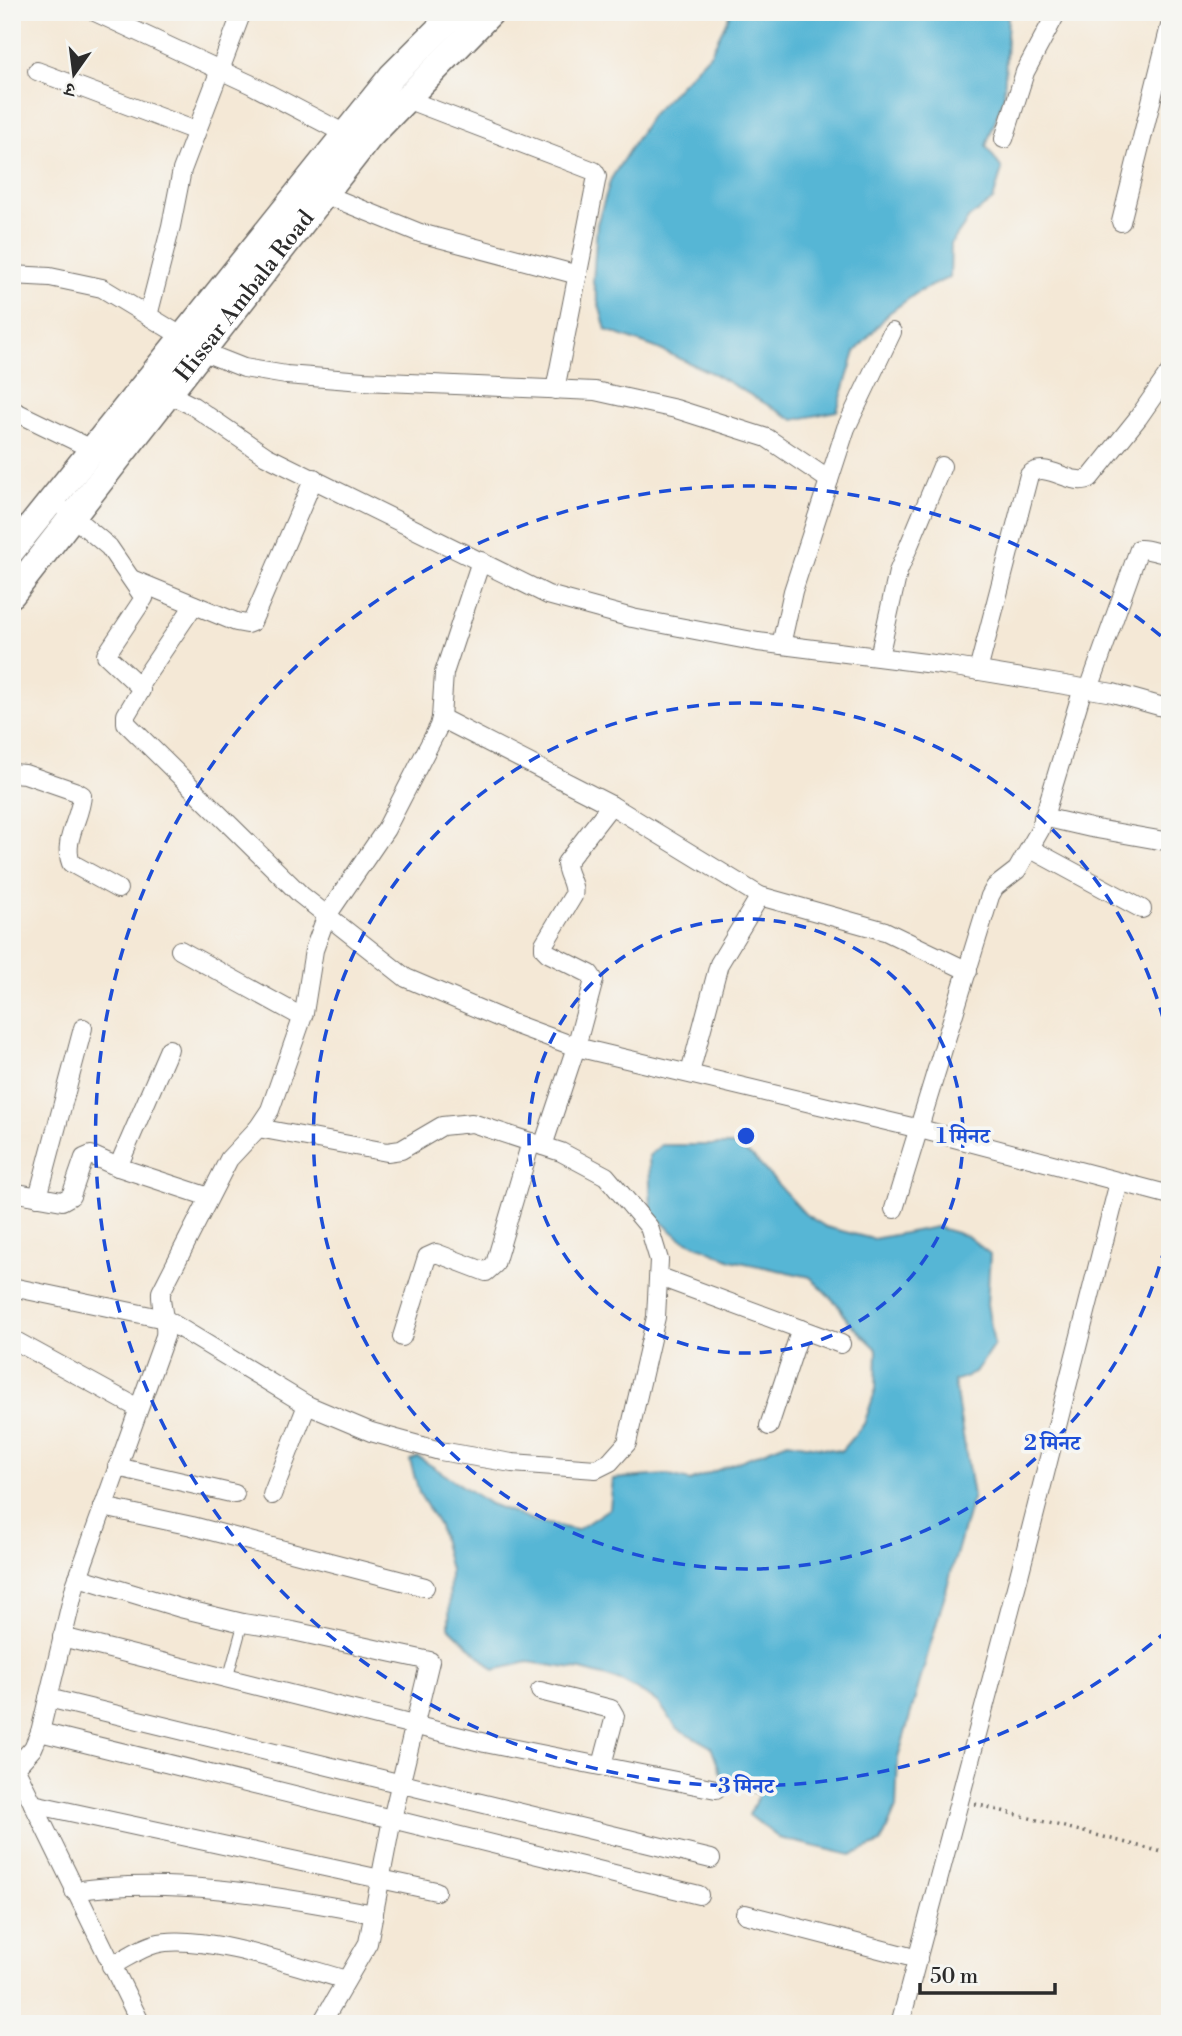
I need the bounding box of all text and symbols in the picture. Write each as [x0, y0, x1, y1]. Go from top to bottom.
north arrow [38, 38, 108, 108]
text: उ [61, 76, 80, 103]
street label: Hissar Ambala Road [169, 205, 320, 387]
centre of rings [734, 1124, 758, 1148]
text: 1 मिनट [936, 1124, 991, 1150]
text: 2 मिनट [1024, 1431, 1082, 1457]
text: 3 मिनट [718, 1774, 776, 1800]
scale bar [920, 1952, 1054, 1996]
text: 50 m [930, 1964, 978, 1990]

